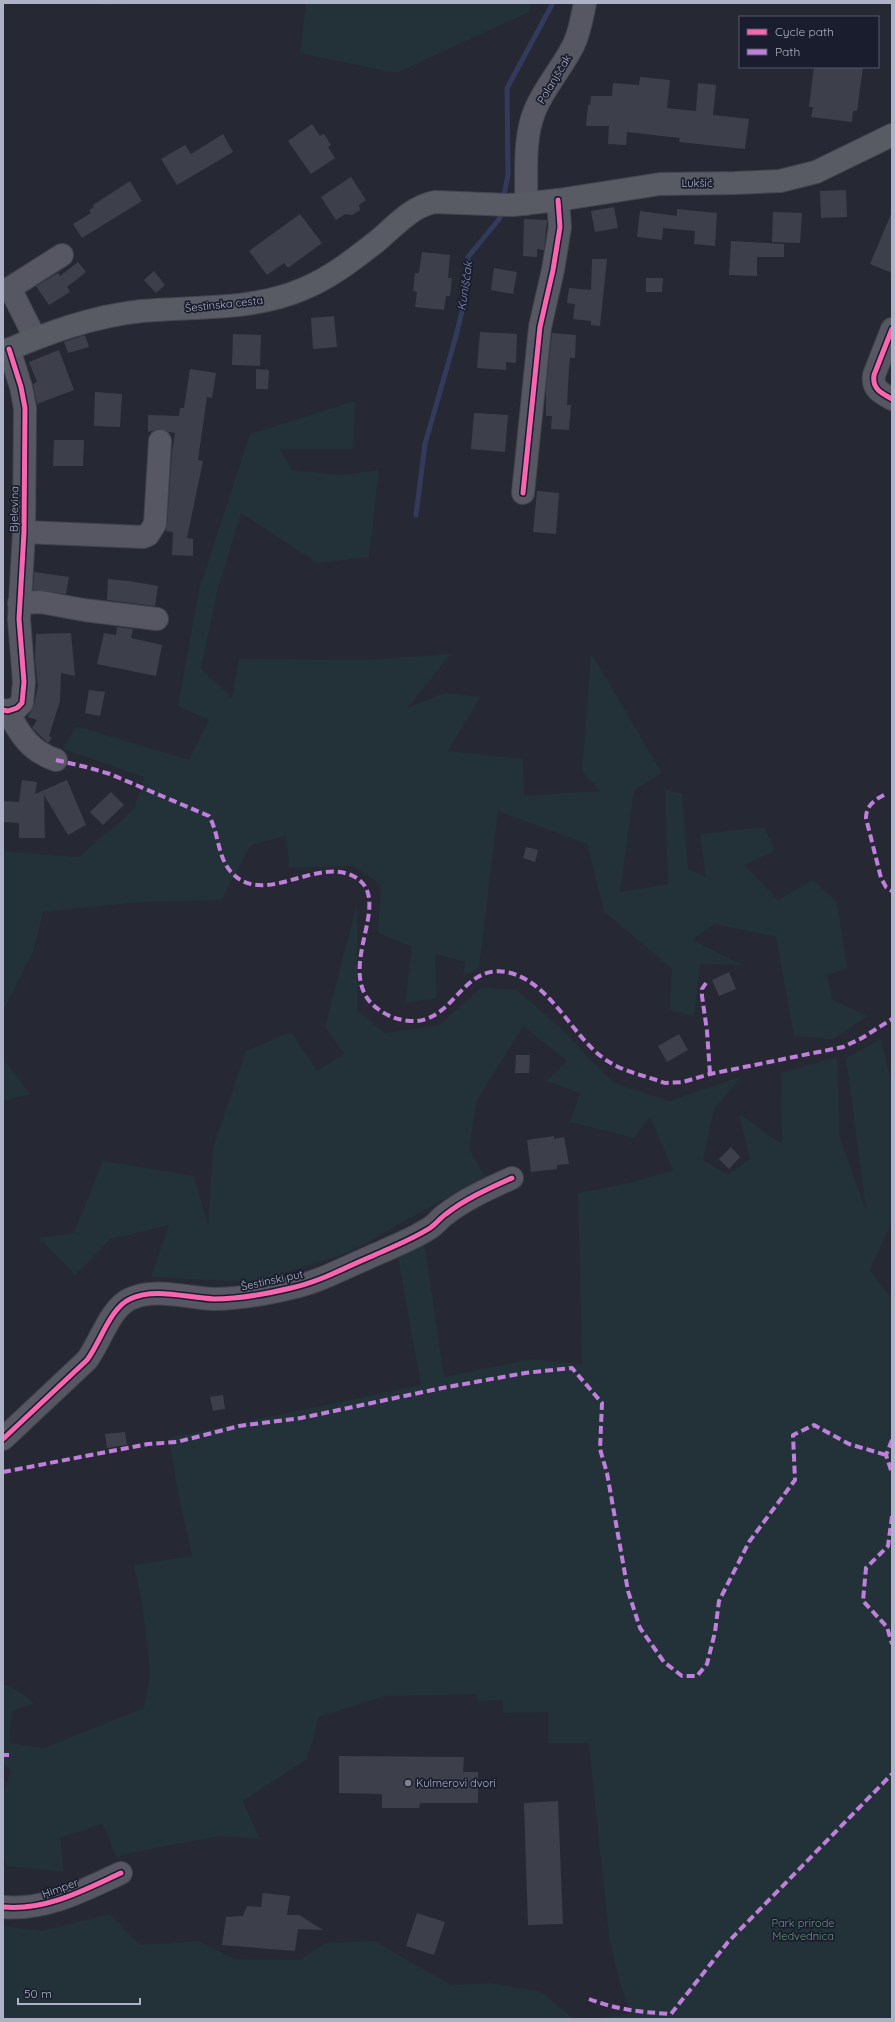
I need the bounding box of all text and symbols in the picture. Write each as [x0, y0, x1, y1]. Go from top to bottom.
legend [739, 16, 879, 68]
text: Cycle path [775, 24, 834, 39]
text: Path [775, 44, 800, 59]
street label: Polanjščak [534, 52, 574, 106]
street label: Lukšić [681, 176, 713, 190]
water label: Kuniščak [454, 259, 476, 312]
street label: Šestinska cesta [184, 293, 264, 315]
street label: Bjelevina [7, 486, 21, 532]
street label: Šestinski put [240, 1267, 305, 1293]
place label: Kulmerovi dvori [416, 1776, 496, 1790]
marker: Kulmerovi dvori [403, 1778, 413, 1788]
street label: Himper [40, 1875, 81, 1901]
park label: Park prirode Medvednica [771, 1916, 835, 1943]
scale bar [18, 1980, 140, 2006]
text: 50 m [24, 1986, 52, 2001]

